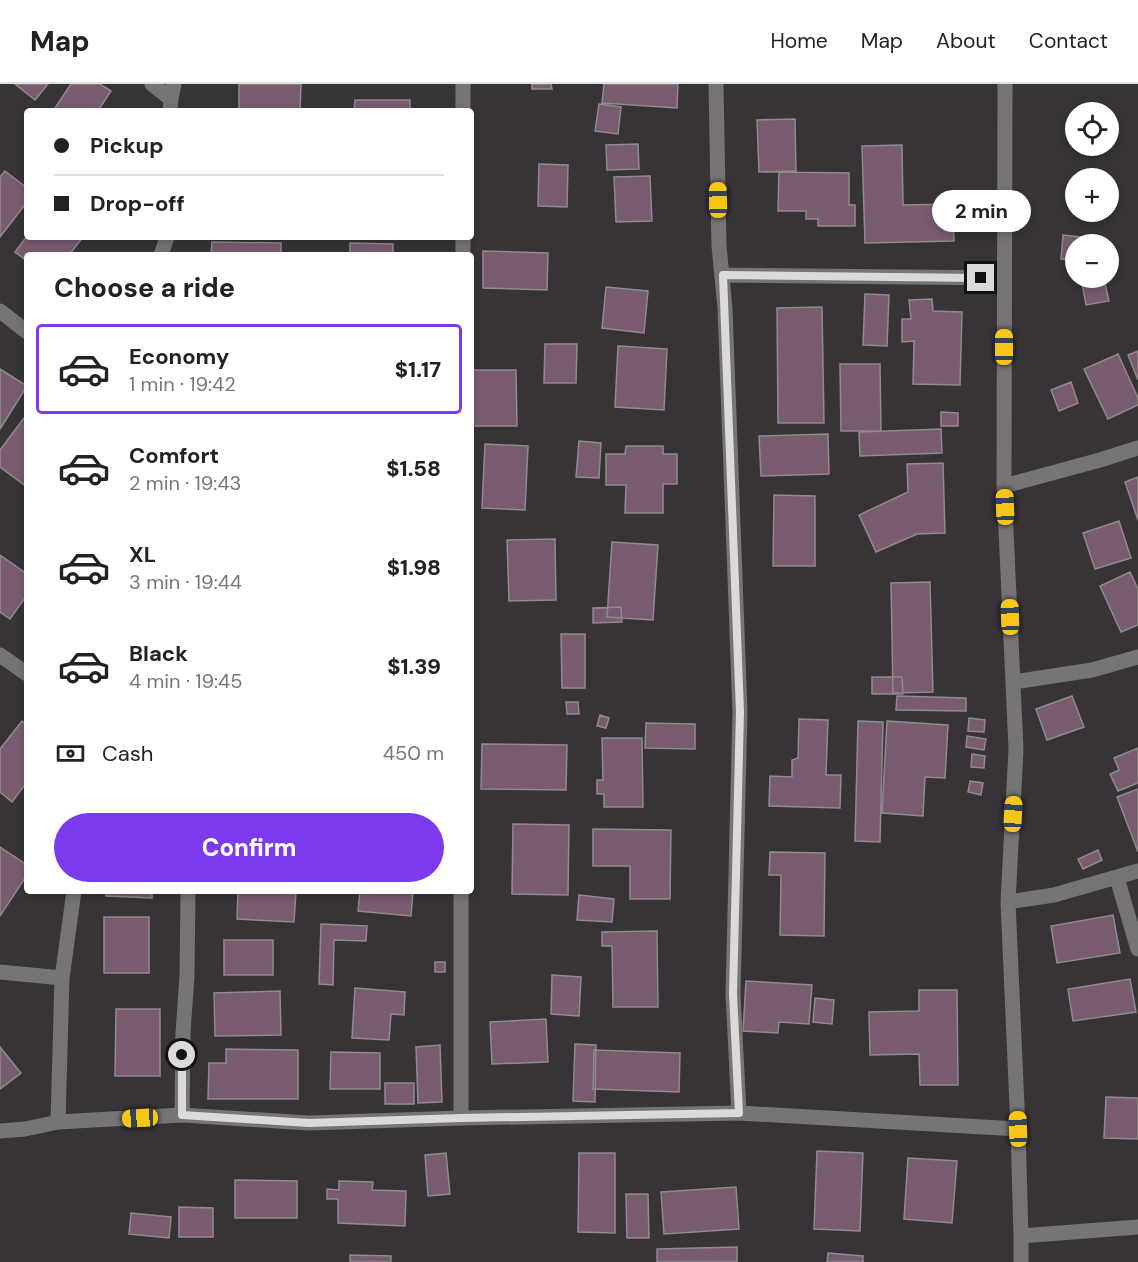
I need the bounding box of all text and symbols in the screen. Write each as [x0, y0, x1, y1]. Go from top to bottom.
text: Map [30, 23, 90, 60]
text: Home [770, 27, 828, 55]
text: Map [861, 27, 903, 55]
text: About [936, 27, 996, 55]
text: Contact [1029, 27, 1108, 55]
map controls [1065, 102, 1119, 288]
button: locate [1065, 102, 1119, 156]
text: Pickup [90, 131, 164, 160]
button: + [1065, 168, 1119, 222]
car [709, 182, 727, 218]
text: Drop-off [90, 189, 185, 218]
callout: 2 min [932, 191, 1030, 233]
text: 2 min [955, 198, 1008, 224]
button: − [1065, 234, 1119, 288]
route end [967, 264, 994, 291]
text: Choose a ride [54, 270, 235, 305]
car [995, 329, 1013, 365]
icon: car [57, 342, 111, 396]
text: Economy [129, 342, 229, 371]
text: $1.17 [395, 355, 441, 384]
text: 1 min · 19:42 [129, 371, 236, 397]
icon: car [57, 441, 111, 495]
text: Comfort [129, 441, 219, 470]
text: $1.58 [386, 454, 441, 483]
text: 2 min · 19:43 [129, 470, 241, 496]
car [995, 489, 1015, 525]
icon: car [57, 540, 111, 594]
text: XL [129, 540, 156, 569]
text: $1.98 [387, 553, 441, 582]
text: 3 min · 19:44 [129, 569, 242, 595]
car [1000, 599, 1020, 635]
icon: car [57, 639, 111, 693]
text: Black [129, 639, 188, 668]
text: $1.39 [387, 652, 441, 681]
text: 4 min · 19:45 [129, 668, 242, 694]
icon: cash [54, 737, 87, 770]
text: Cash [102, 739, 153, 768]
text: 450 m [383, 740, 444, 766]
car [1003, 796, 1023, 832]
button: Confirm [54, 813, 444, 882]
route start [168, 1041, 195, 1068]
car [122, 1108, 158, 1128]
car [1008, 1111, 1028, 1147]

